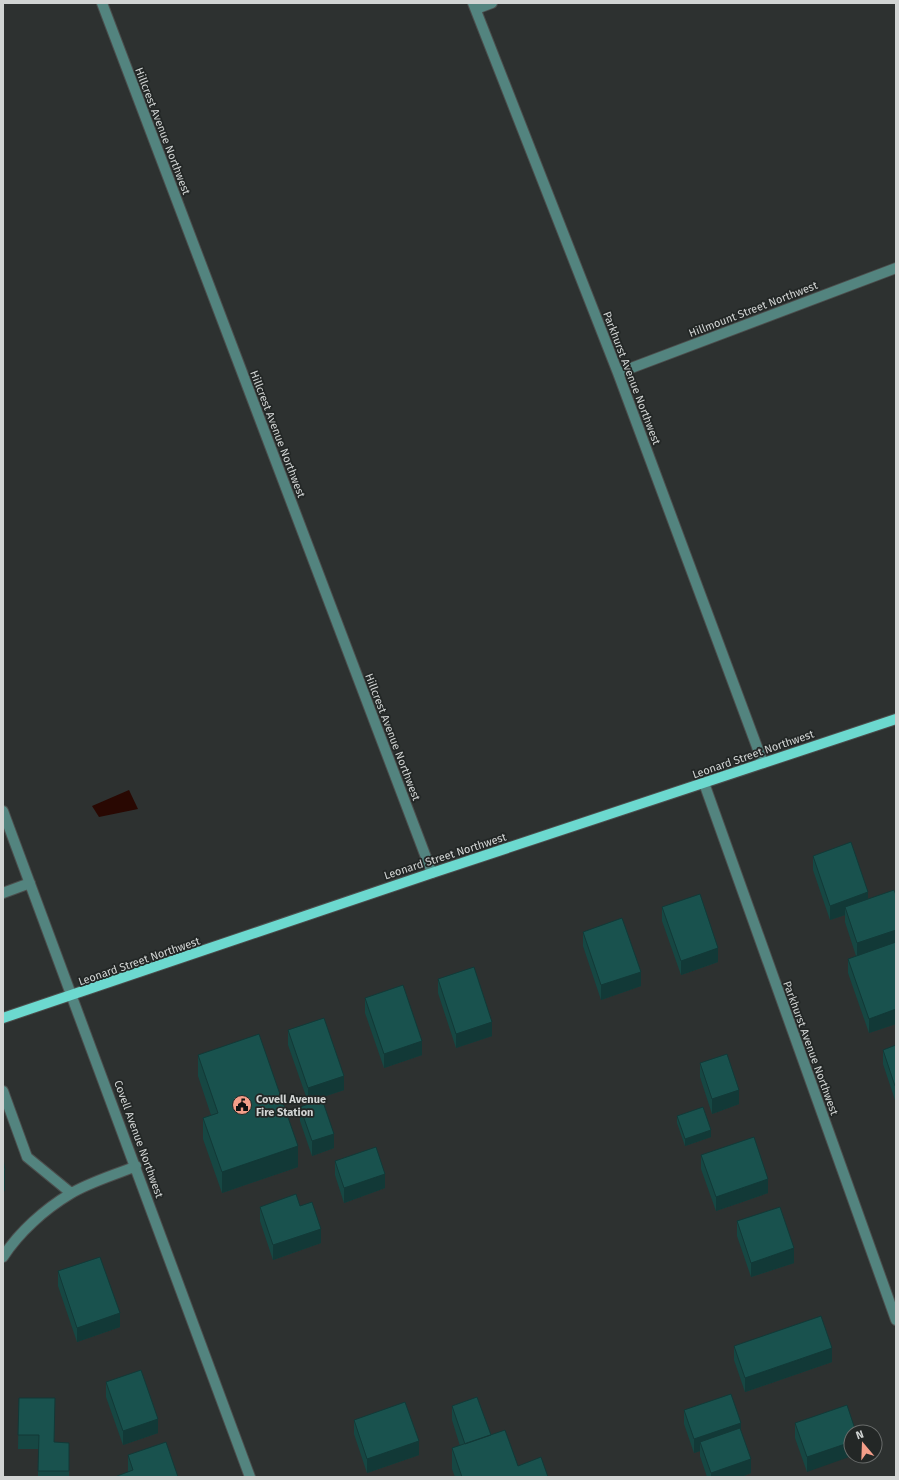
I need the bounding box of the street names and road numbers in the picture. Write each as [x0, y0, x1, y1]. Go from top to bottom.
street label: Hillcrest Avenue Northwest [132, 66, 193, 197]
street label: Hillmount Street Northwest [687, 279, 819, 340]
street label: Parkhurst Avenue Northwest [600, 310, 663, 447]
street label: Hillcrest Avenue Northwest [247, 369, 308, 500]
street label: Hillcrest Avenue Northwest [362, 672, 423, 803]
street label: Leonard Street Northwest [691, 728, 816, 781]
street label: Leonard Street Northwest [382, 831, 508, 882]
street label: Leonard Street Northwest [77, 935, 202, 988]
street label: Parkhurst Avenue Northwest [780, 979, 841, 1117]
street label: Covell Avenue Northwest [111, 1079, 166, 1200]

